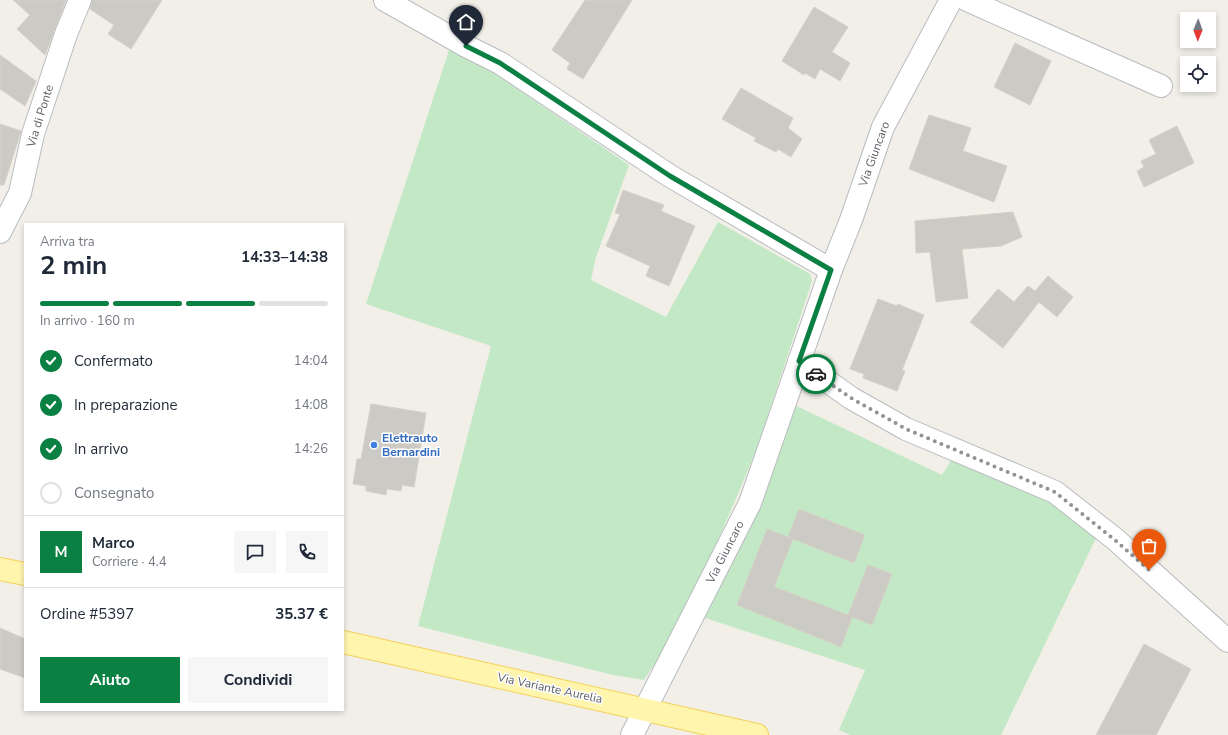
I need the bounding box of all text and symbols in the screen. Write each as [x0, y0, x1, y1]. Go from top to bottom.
pin [449, 5, 483, 46]
icon: home [455, 11, 477, 33]
north arrow [1180, 12, 1216, 48]
map controls [1180, 12, 1216, 92]
button: locate [1180, 56, 1216, 92]
street label: Via di Ponte [23, 83, 57, 150]
street label: Via Giuncaro [854, 119, 893, 190]
text: Arriva tra [40, 233, 95, 251]
text: 14:33–14:38 [241, 247, 328, 267]
text: 2 min [40, 248, 107, 283]
text: In arrivo · 160 m [40, 312, 135, 330]
icon: check [40, 350, 62, 372]
text: Confermato [74, 351, 153, 371]
text: 14:04 [294, 352, 328, 370]
courier [796, 354, 836, 394]
icon: car [805, 363, 827, 385]
icon: check [40, 394, 62, 416]
text: In preparazione [74, 395, 177, 415]
text: 14:08 [294, 396, 328, 414]
place label: Elettrauto Bernardini [382, 430, 440, 460]
icon: check [40, 438, 62, 460]
text: In arrivo [74, 439, 128, 459]
text: 14:26 [294, 440, 328, 458]
marker: Elettrauto Bernardini [369, 440, 379, 450]
text: Consegnato [74, 483, 154, 503]
street label: Via Giuncaro [702, 518, 748, 587]
pin [1132, 529, 1166, 570]
button: chat [234, 531, 276, 573]
button: phone [286, 531, 328, 573]
text: Marco [92, 533, 135, 553]
icon: bag [1138, 535, 1160, 557]
text: M [54, 542, 68, 562]
text: Corriere · 4.4 [92, 553, 166, 571]
text: Ordine #5397 [40, 604, 134, 624]
text: 35.37 € [275, 604, 328, 624]
button: Aiuto [40, 657, 180, 703]
button: Condividi [188, 657, 328, 703]
street label: Via Variante Aurelia [495, 669, 604, 707]

